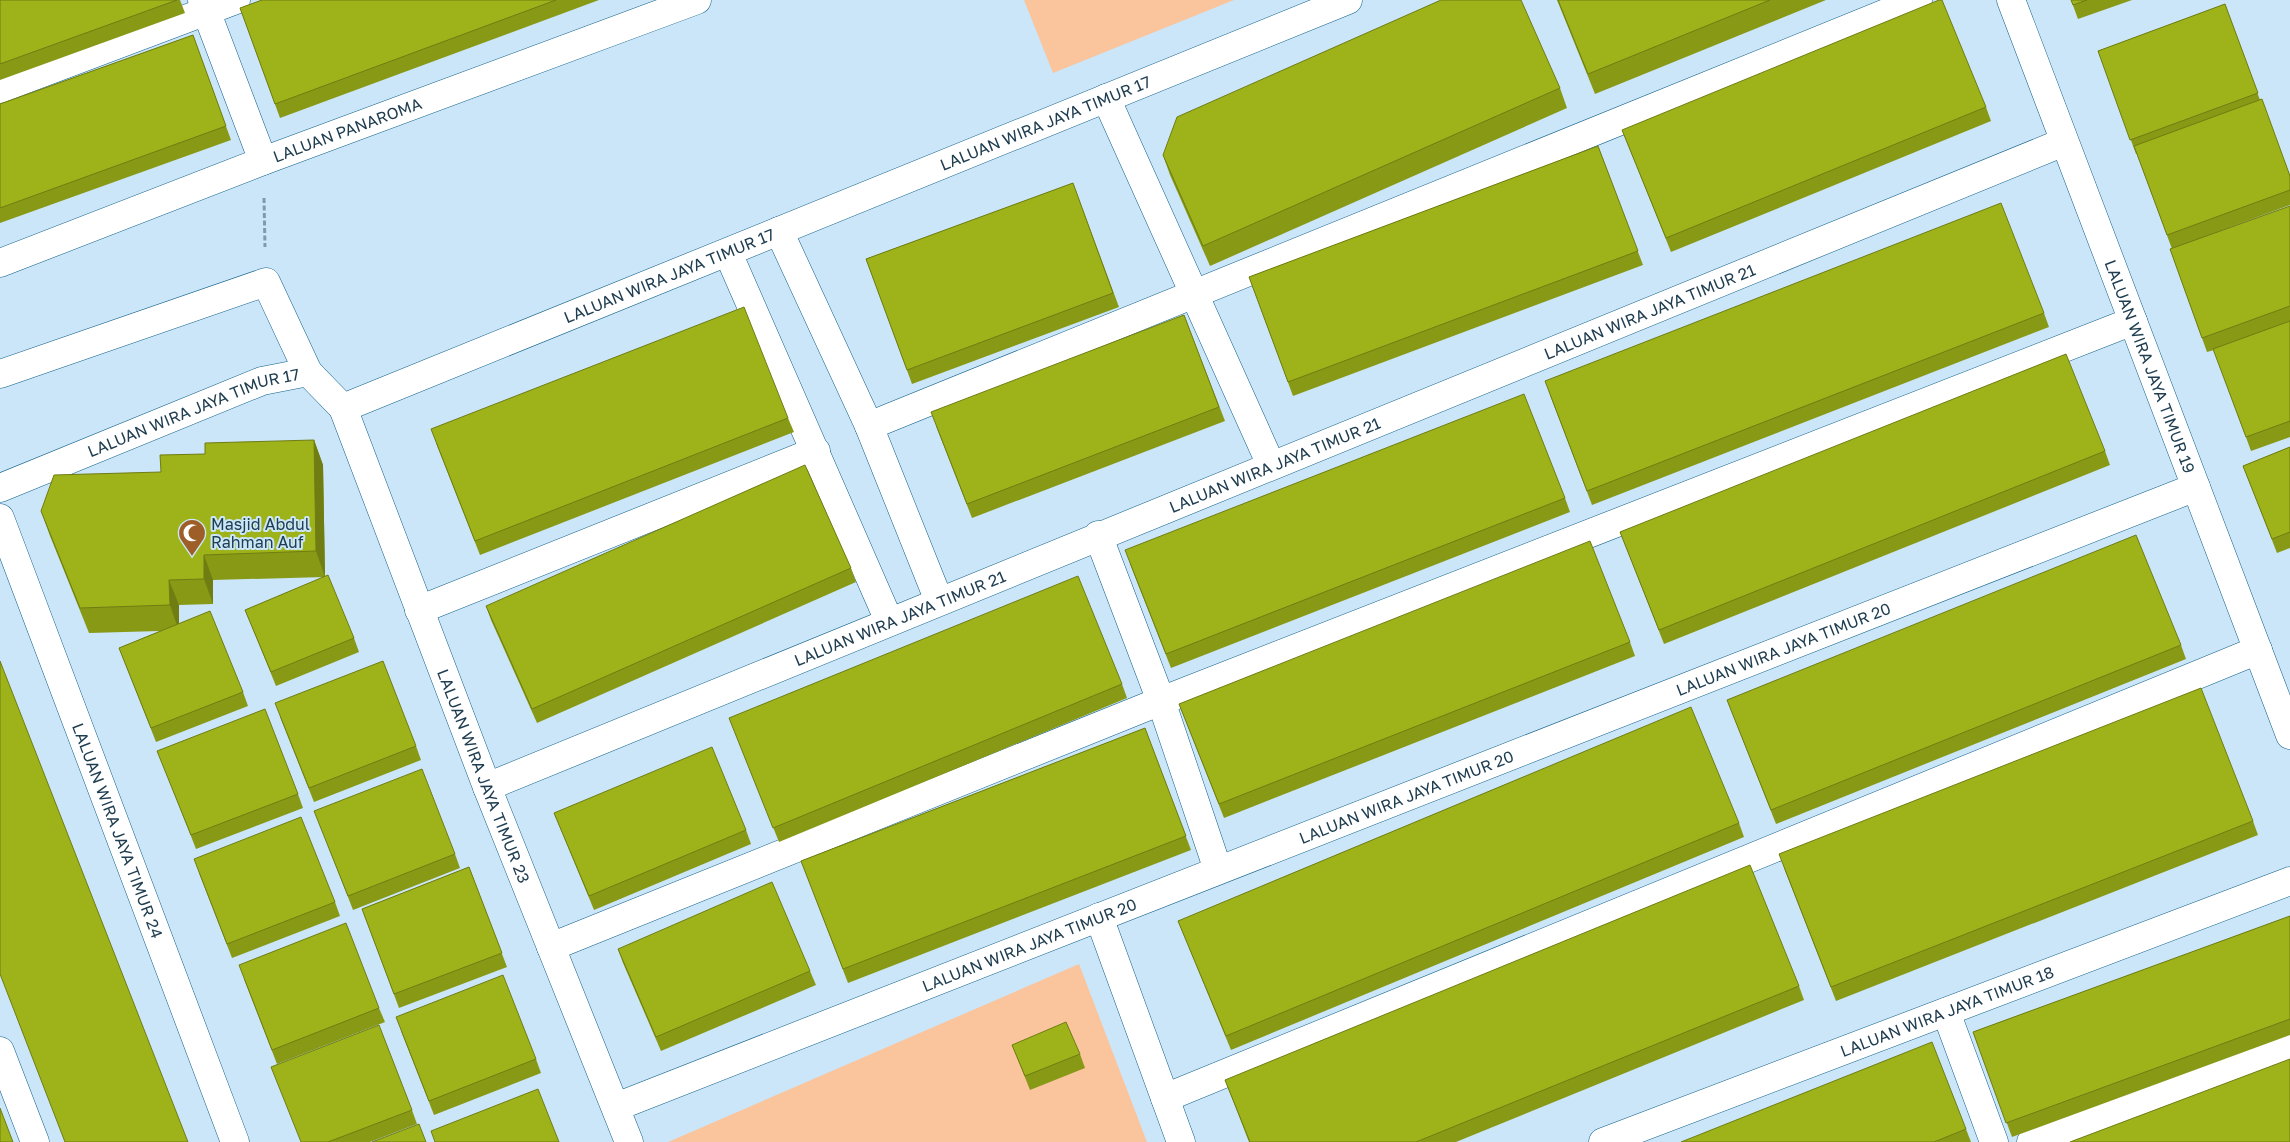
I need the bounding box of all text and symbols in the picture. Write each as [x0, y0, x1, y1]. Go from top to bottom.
street label: LALUAN WIRA JAYA TIMUR 17 [937, 71, 1154, 175]
street label: LALUAN PANAROMA [270, 93, 425, 166]
street label: LALUAN WIRA JAYA TIMUR 17 [561, 224, 777, 327]
street label: LALUAN WIRA JAYA TIMUR 19 [2101, 257, 2200, 476]
street label: LALUAN WIRA JAYA TIMUR 21 [1541, 259, 1758, 364]
street label: LALUAN WIRA JAYA TIMUR 17 [84, 364, 301, 461]
street label: LALUAN WIRA JAYA TIMUR 21 [1166, 413, 1383, 517]
place label: Masjid Abdul Rahman Auf [211, 514, 310, 552]
mosque icon: Masjid Abdul Rahman Auf [177, 518, 207, 557]
street label: LALUAN WIRA JAYA TIMUR 21 [791, 566, 1009, 670]
street label: LALUAN WIRA JAYA TIMUR 20 [1673, 598, 1893, 700]
street label: LALUAN WIRA JAYA TIMUR 23 [433, 666, 534, 886]
street label: LALUAN WIRA JAYA TIMUR 24 [68, 720, 167, 941]
street label: LALUAN WIRA JAYA TIMUR 20 [1296, 746, 1516, 848]
street label: LALUAN WIRA JAYA TIMUR 20 [919, 894, 1139, 996]
street label: LALUAN WIRA JAYA TIMUR 18 [1837, 962, 2057, 1061]

